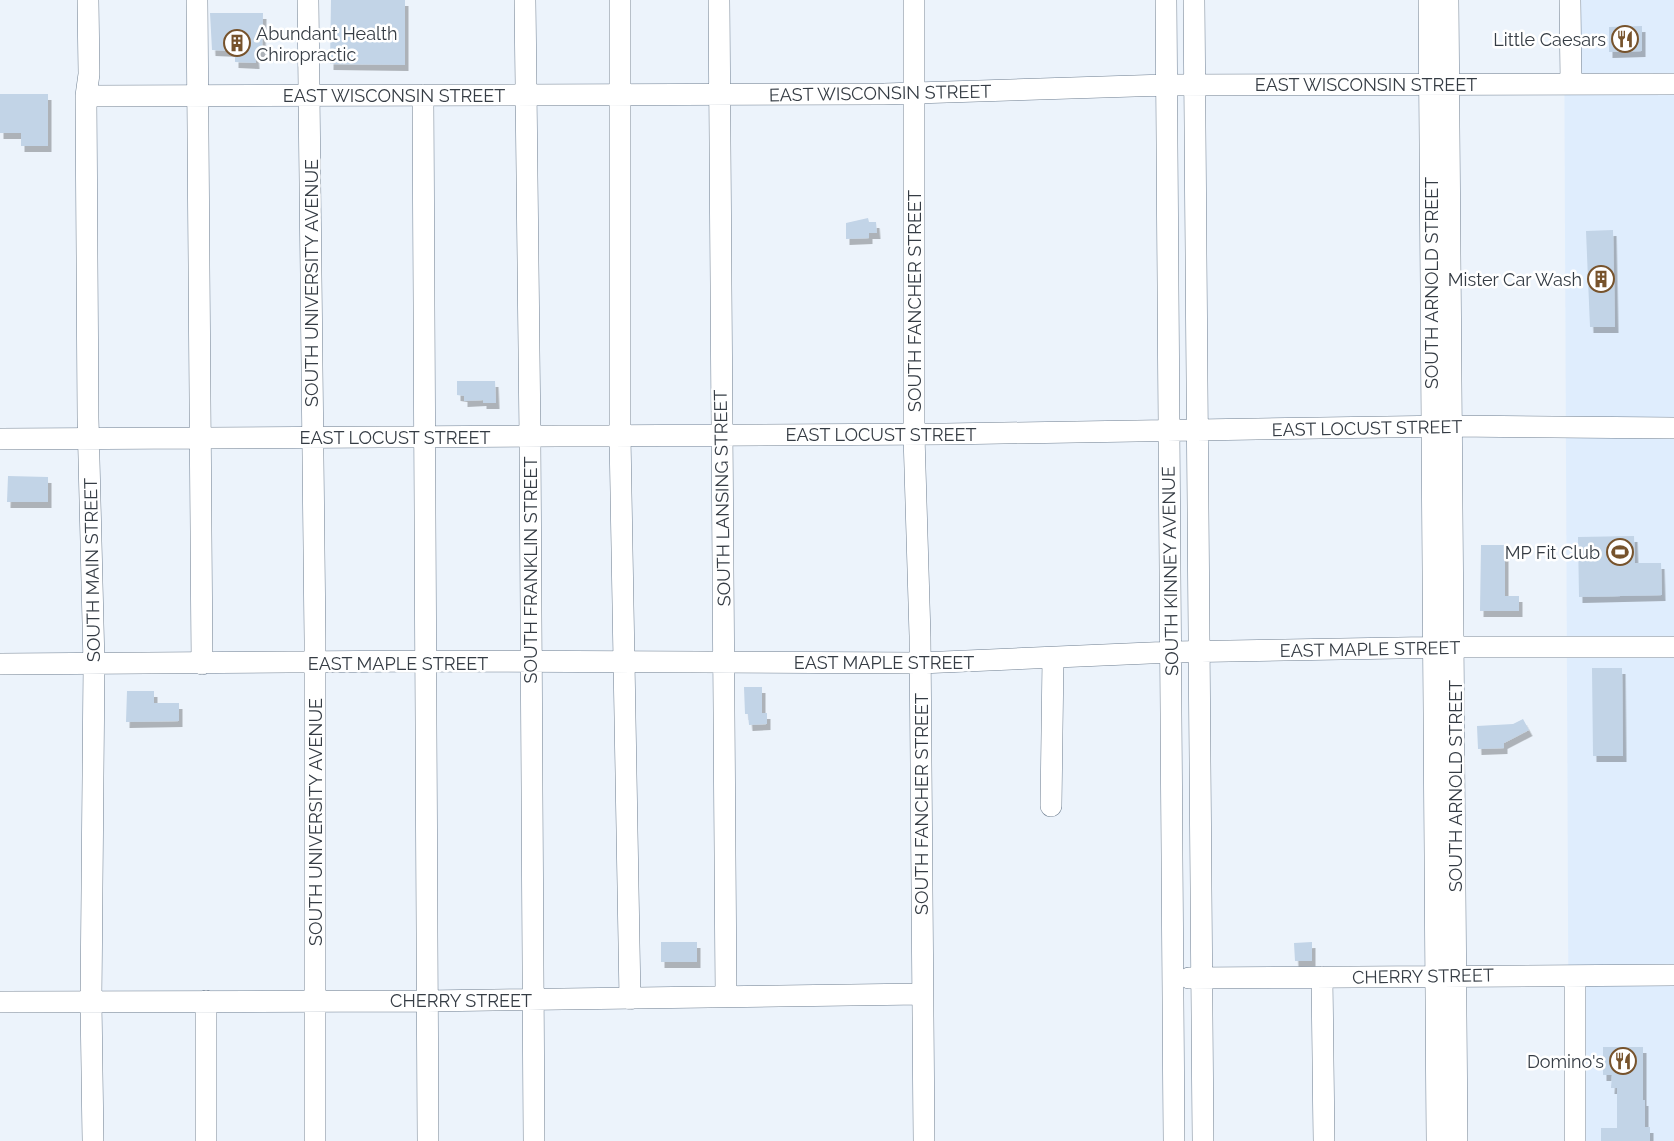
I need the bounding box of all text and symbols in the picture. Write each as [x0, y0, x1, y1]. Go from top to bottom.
place label: Abundant Health Chiropractic [256, 23, 397, 65]
restaurant icon: Little Caesars [1610, 24, 1640, 54]
building icon: Abundant Health Chiropractic [222, 28, 252, 58]
place label: Little Caesars [1493, 29, 1606, 50]
street label: EAST WISCONSIN STREET [1255, 74, 1477, 95]
street label: EAST WISCONSIN STREET [769, 81, 991, 105]
street label: EAST WISCONSIN STREET [283, 85, 505, 106]
street label: SOUTH UNIVERSITY AVENUE [301, 159, 322, 407]
street label: SOUTH ARNOLD STREET [1421, 177, 1442, 389]
street label: SOUTH FANCHER STREET [904, 190, 925, 412]
building icon: Mister Car Wash [1586, 264, 1616, 294]
place label: Mister Car Wash [1448, 269, 1582, 290]
street label: SOUTH LANSING STREET [710, 389, 734, 607]
street label: EAST LOCUST STREET [1271, 416, 1463, 440]
street label: EAST LOCUST STREET [786, 424, 976, 445]
street label: EAST LOCUST STREET [300, 427, 490, 448]
street label: SOUTH FRANKLIN STREET [520, 457, 541, 683]
street label: SOUTH KINNEY AVENUE [1158, 466, 1182, 676]
street label: SOUTH MAIN STREET [80, 478, 104, 662]
sports icon: MP Fit Club [1605, 537, 1635, 567]
place label: MP Fit Club [1505, 542, 1600, 563]
street label: EAST MAPLE STREET [1280, 637, 1460, 661]
street label: EAST MAPLE STREET [794, 652, 974, 673]
street label: EAST MAPLE STREET [308, 653, 488, 674]
street label: SOUTH ARNOLD STREET [1445, 680, 1466, 892]
street label: SOUTH FANCHER STREET [911, 693, 932, 915]
street label: SOUTH UNIVERSITY AVENUE [305, 698, 326, 946]
street label: CHERRY STREET [1352, 964, 1494, 988]
street label: CHERRY STREET [390, 990, 532, 1011]
restaurant icon: Domino's [1608, 1046, 1638, 1076]
place label: Domino's [1527, 1051, 1604, 1072]

